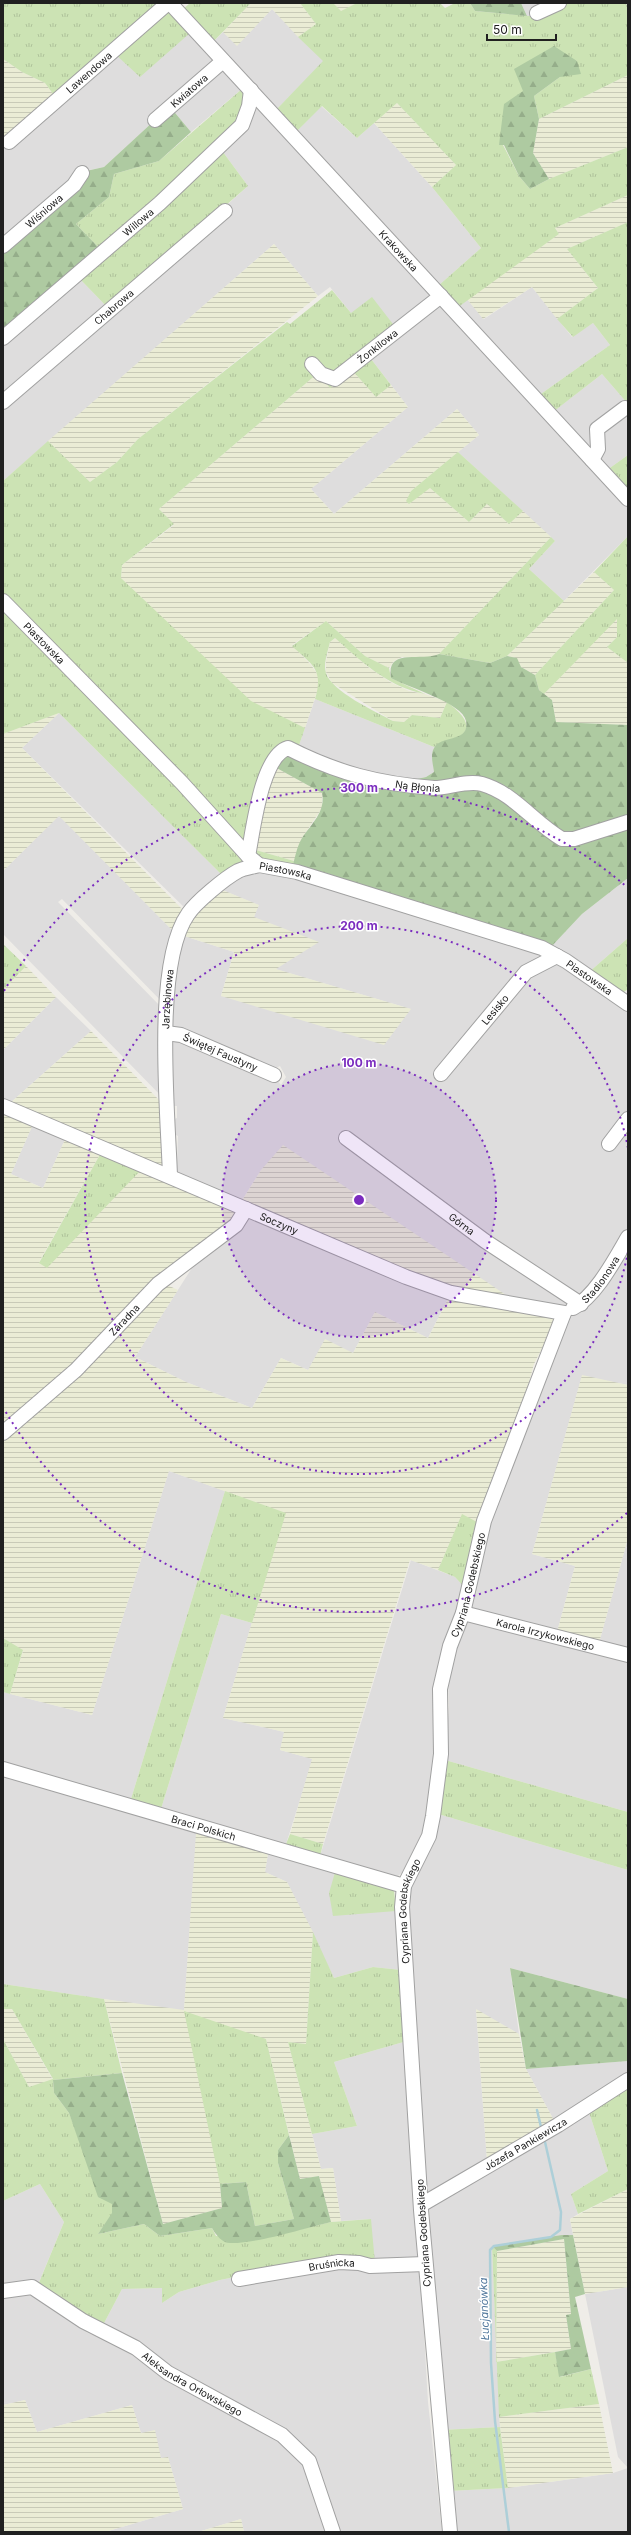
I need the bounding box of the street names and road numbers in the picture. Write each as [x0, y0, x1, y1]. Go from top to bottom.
street label: Lawendowa [63, 49, 114, 95]
street label: Kwiatowa [168, 71, 210, 110]
street label: Wiśniowa [23, 191, 65, 230]
street label: Willowa [120, 205, 156, 238]
street label: Krakowska [377, 227, 421, 274]
street label: Chabrowa [91, 287, 136, 327]
street label: Żonkilowa [354, 326, 400, 365]
street label: Piastowska [21, 620, 67, 666]
street label: Na Błonia [395, 778, 440, 794]
street label: Piastowska [258, 859, 313, 882]
street label: Piastowska [564, 957, 615, 997]
street label: Jarzębinowa [159, 968, 176, 1029]
street label: Lesisko [479, 992, 511, 1027]
street label: Świętej Faustyny [181, 1030, 260, 1073]
street label: Soczyny [258, 1210, 301, 1237]
street label: Górna [447, 1210, 477, 1237]
street label: Stadionowa [579, 1254, 622, 1306]
street label: Zaradna [106, 1301, 142, 1338]
street label: Cypriana Godebskiego [448, 1531, 487, 1639]
street label: Karola Irzykowskiego [495, 1616, 596, 1652]
street label: Braci Polskich [170, 1812, 237, 1843]
street label: Cypriana Godebskiego [396, 1856, 423, 1964]
street label: Józefa Pankiewicza [482, 2115, 569, 2173]
street label: Cypriana Godebskiego [413, 2179, 433, 2287]
street label: Bruśnicka [308, 2256, 355, 2273]
street label: Aleksandra Orłowskiego [140, 2349, 245, 2418]

